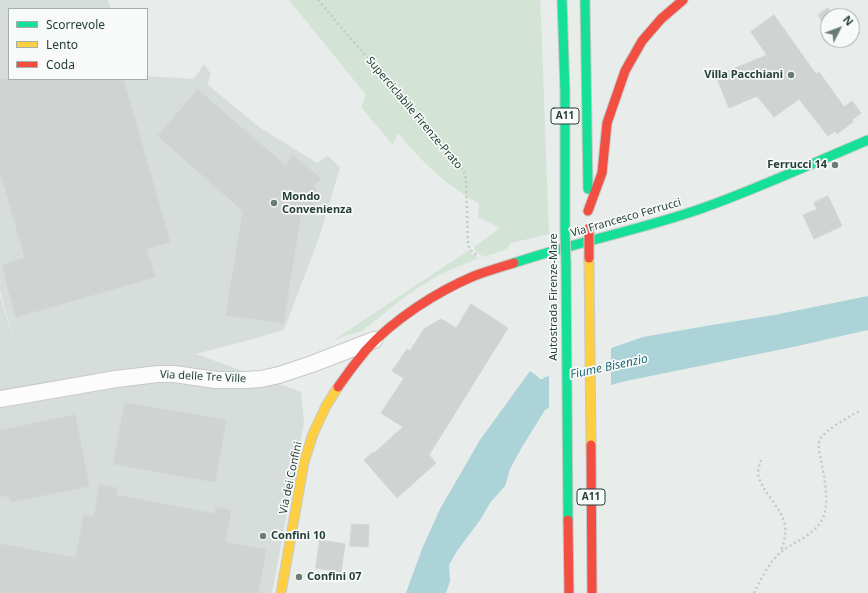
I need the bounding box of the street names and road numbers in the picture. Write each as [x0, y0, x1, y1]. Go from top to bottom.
street label: Superciclabile Firenze-Prato [363, 54, 465, 172]
road number: A11 [551, 108, 579, 124]
street label: Via Francesco Ferrucci [569, 196, 683, 240]
street label: Autostrada Firenze-Mare [547, 233, 561, 361]
street label: Via delle Tre Ville [159, 368, 247, 386]
street label: Via dei Confini [277, 441, 305, 515]
road number: A11 [577, 489, 605, 505]

